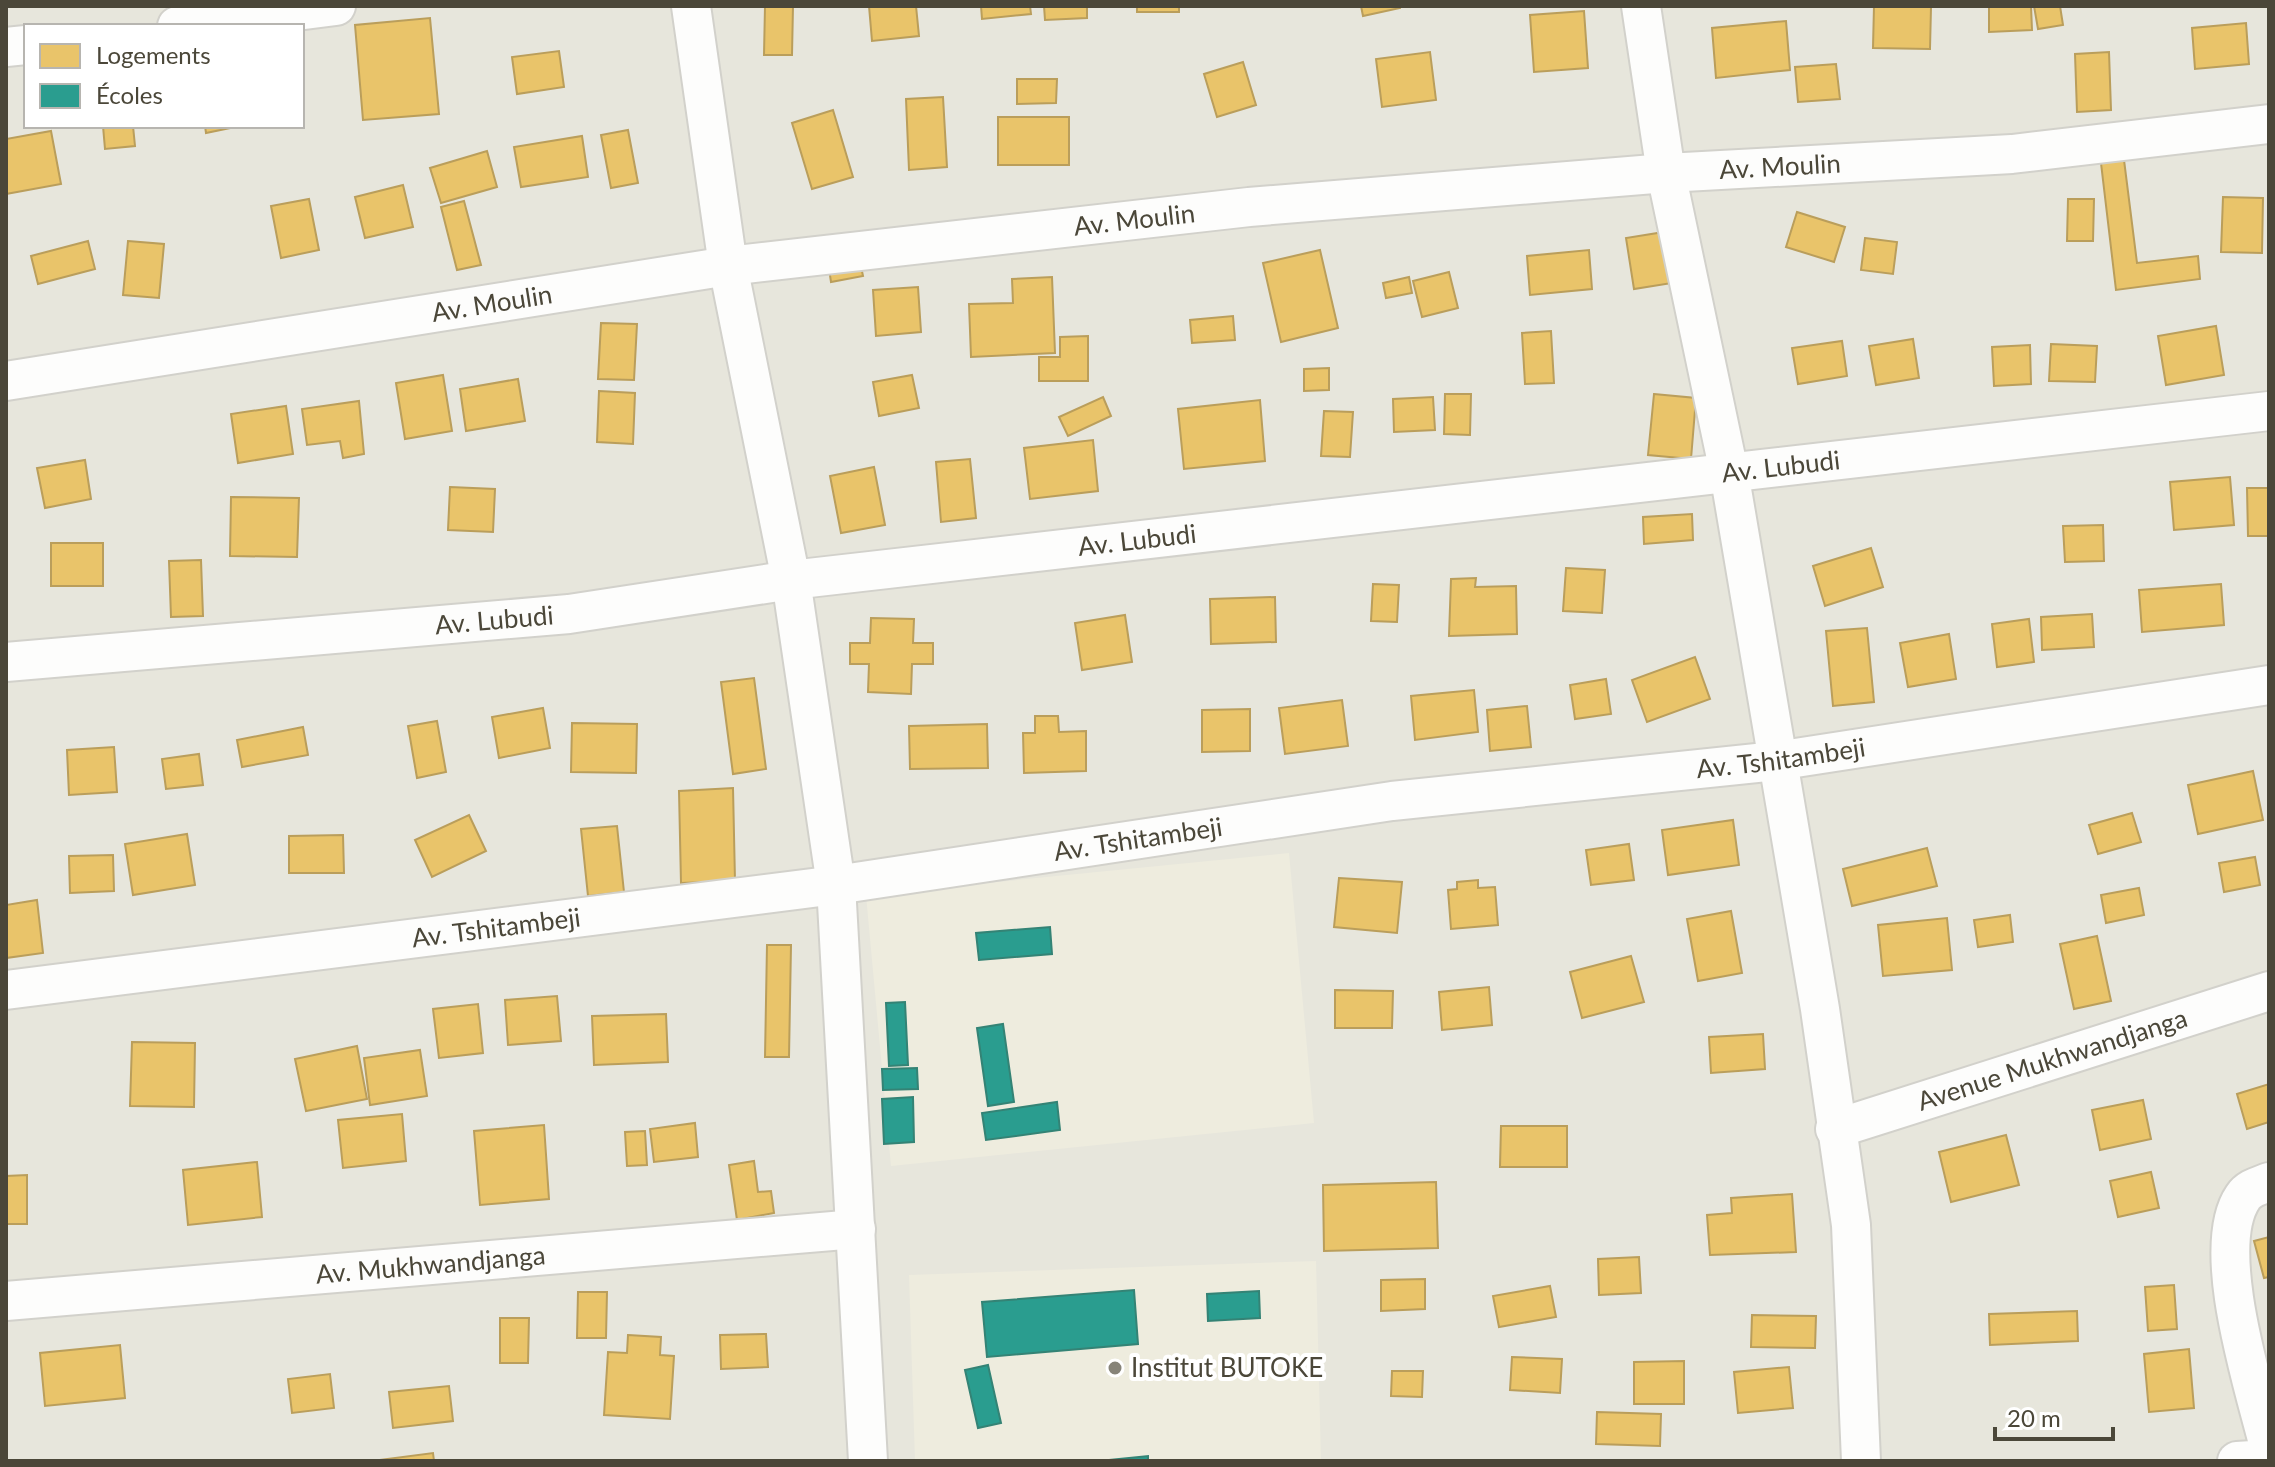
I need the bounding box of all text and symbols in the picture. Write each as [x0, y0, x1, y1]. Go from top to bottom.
legend [24, 24, 304, 128]
text: Logements [96, 40, 211, 69]
text: Écoles [96, 80, 163, 109]
street label: Av. Moulin [1718, 146, 1842, 185]
street label: Av. Moulin [1072, 196, 1197, 242]
street label: Av. Moulin [429, 277, 554, 328]
street label: Av. Lubudi [1720, 443, 1842, 488]
street label: Av. Lubudi [1076, 517, 1198, 562]
street label: Av. Lubudi [434, 598, 555, 640]
street label: Av. Tshitambeji [1695, 730, 1867, 784]
street label: Av. Tshitambeji [1051, 810, 1224, 867]
street label: Av. Tshitambeji [410, 900, 582, 954]
street label: Avenue Mukhwandjanga [1913, 1001, 2191, 1117]
street label: Av. Mukhwandjanga [314, 1238, 547, 1290]
place label: Institut BUTOKE [1131, 1351, 1323, 1383]
marker: Institut BUTOKE [1106, 1359, 1124, 1377]
scale bar [1995, 1391, 2113, 1441]
text: 20 m [2007, 1403, 2061, 1432]

